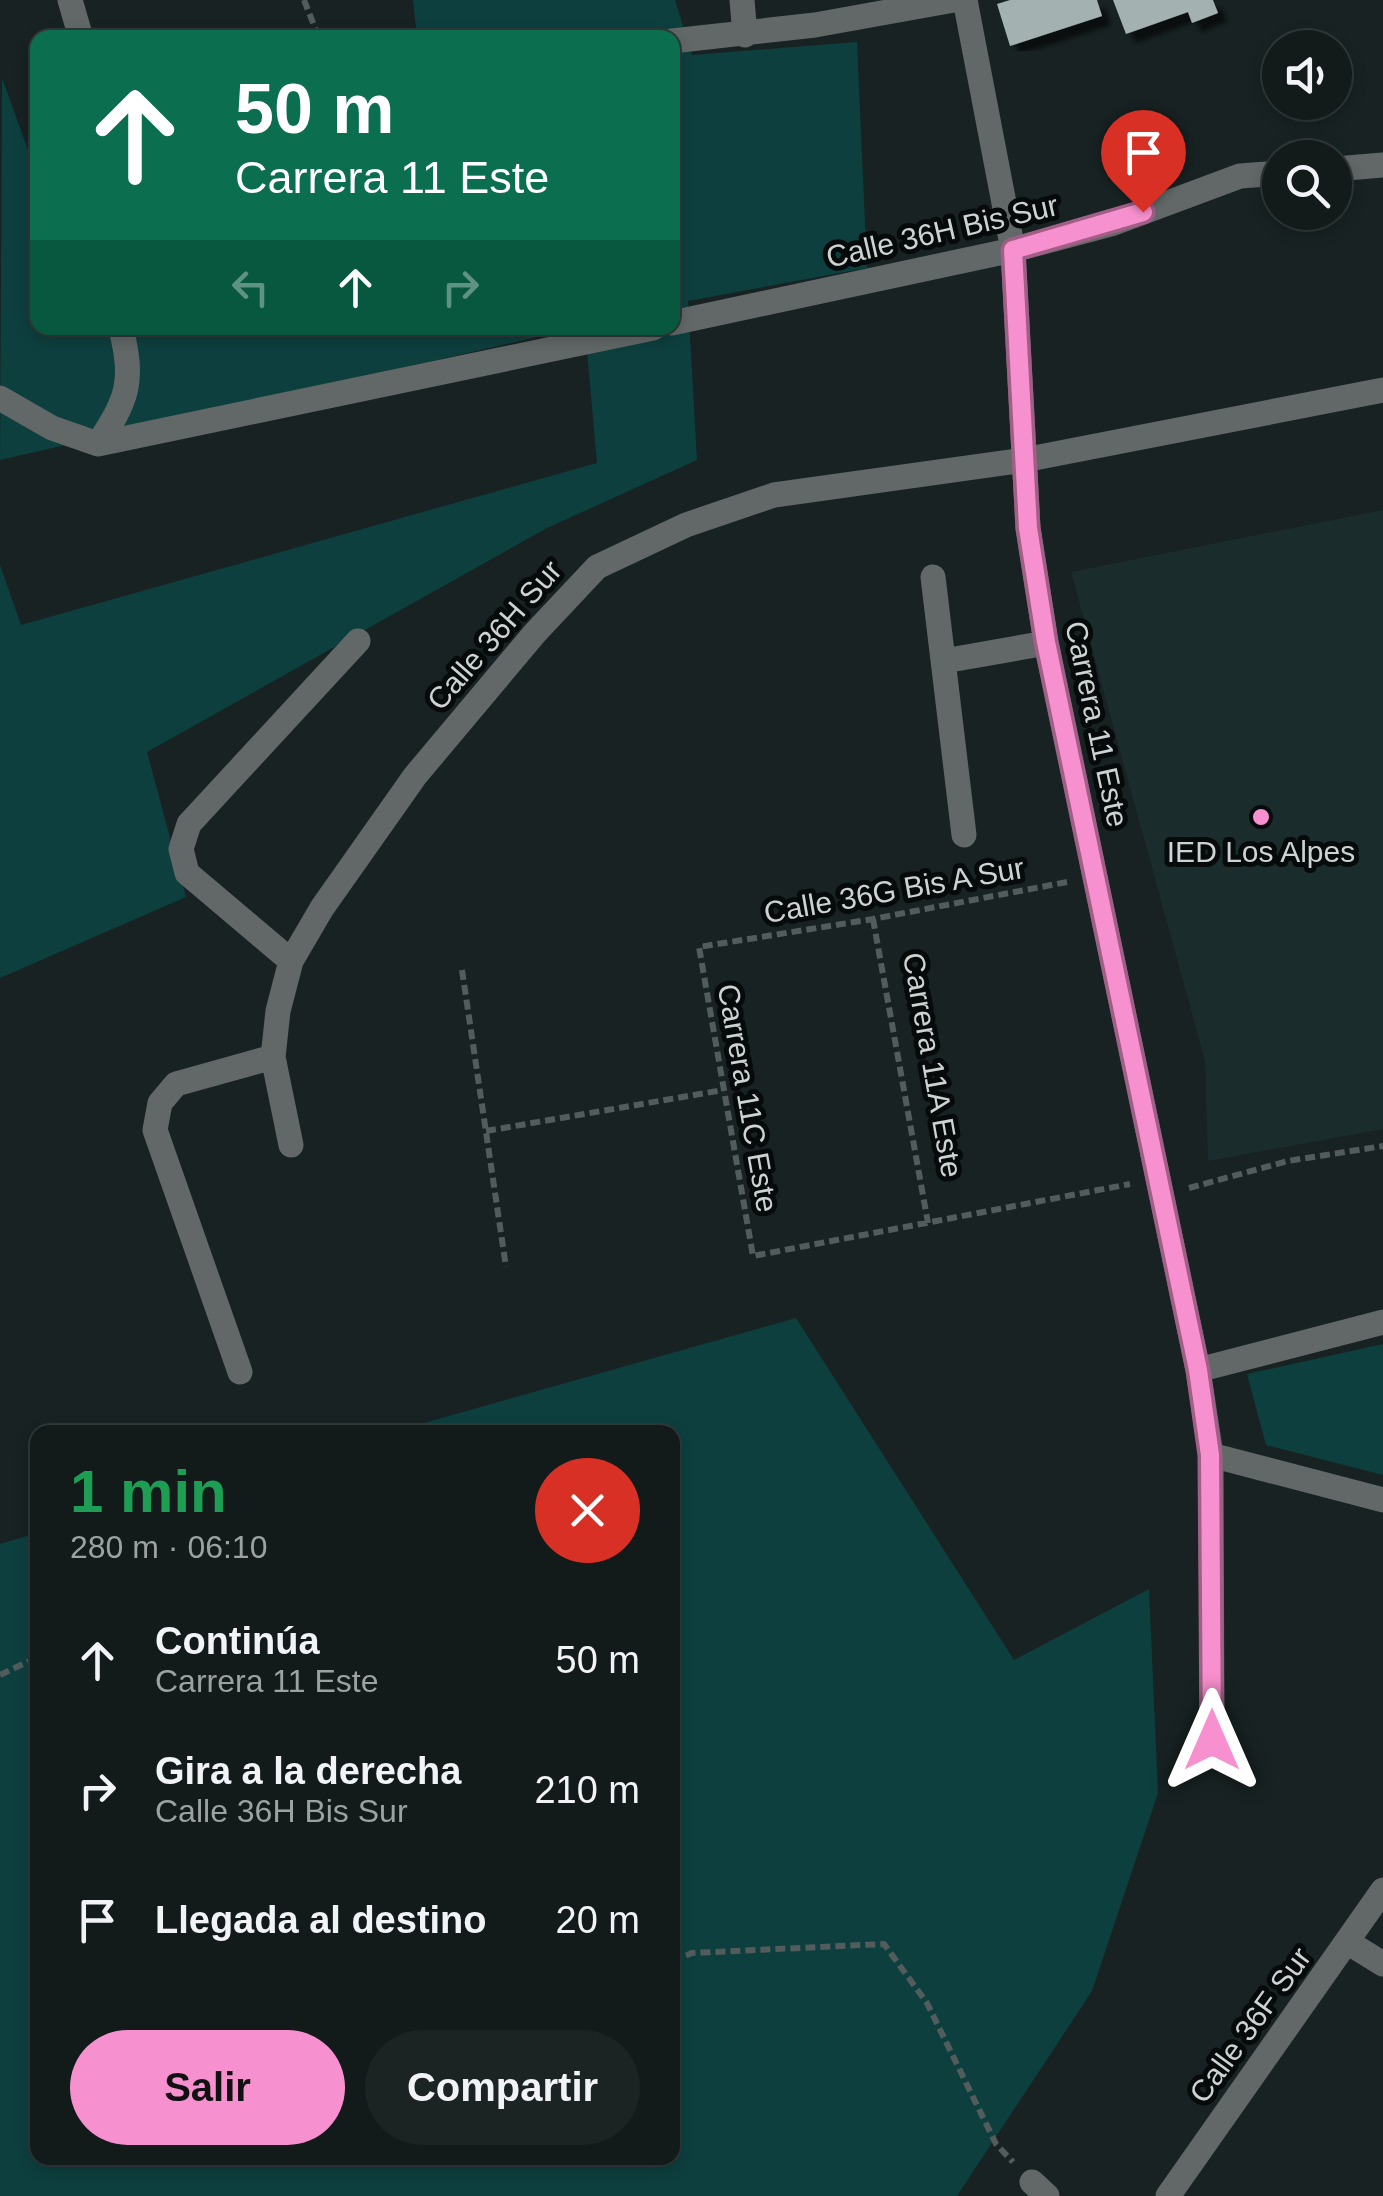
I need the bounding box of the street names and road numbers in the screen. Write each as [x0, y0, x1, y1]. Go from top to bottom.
street label: Calle 36H Bis Sur [823, 188, 1061, 274]
street label: Calle 36H Sur [420, 554, 568, 716]
street label: Carrera 11 Este [1059, 618, 1135, 830]
street label: Calle 36G Bis A Sur [761, 851, 1027, 929]
street label: Carrera 11A Este [897, 950, 969, 1180]
street label: Carrera 11C Este [712, 981, 784, 1215]
street label: Calle 36F Sur [1183, 1941, 1317, 2109]

